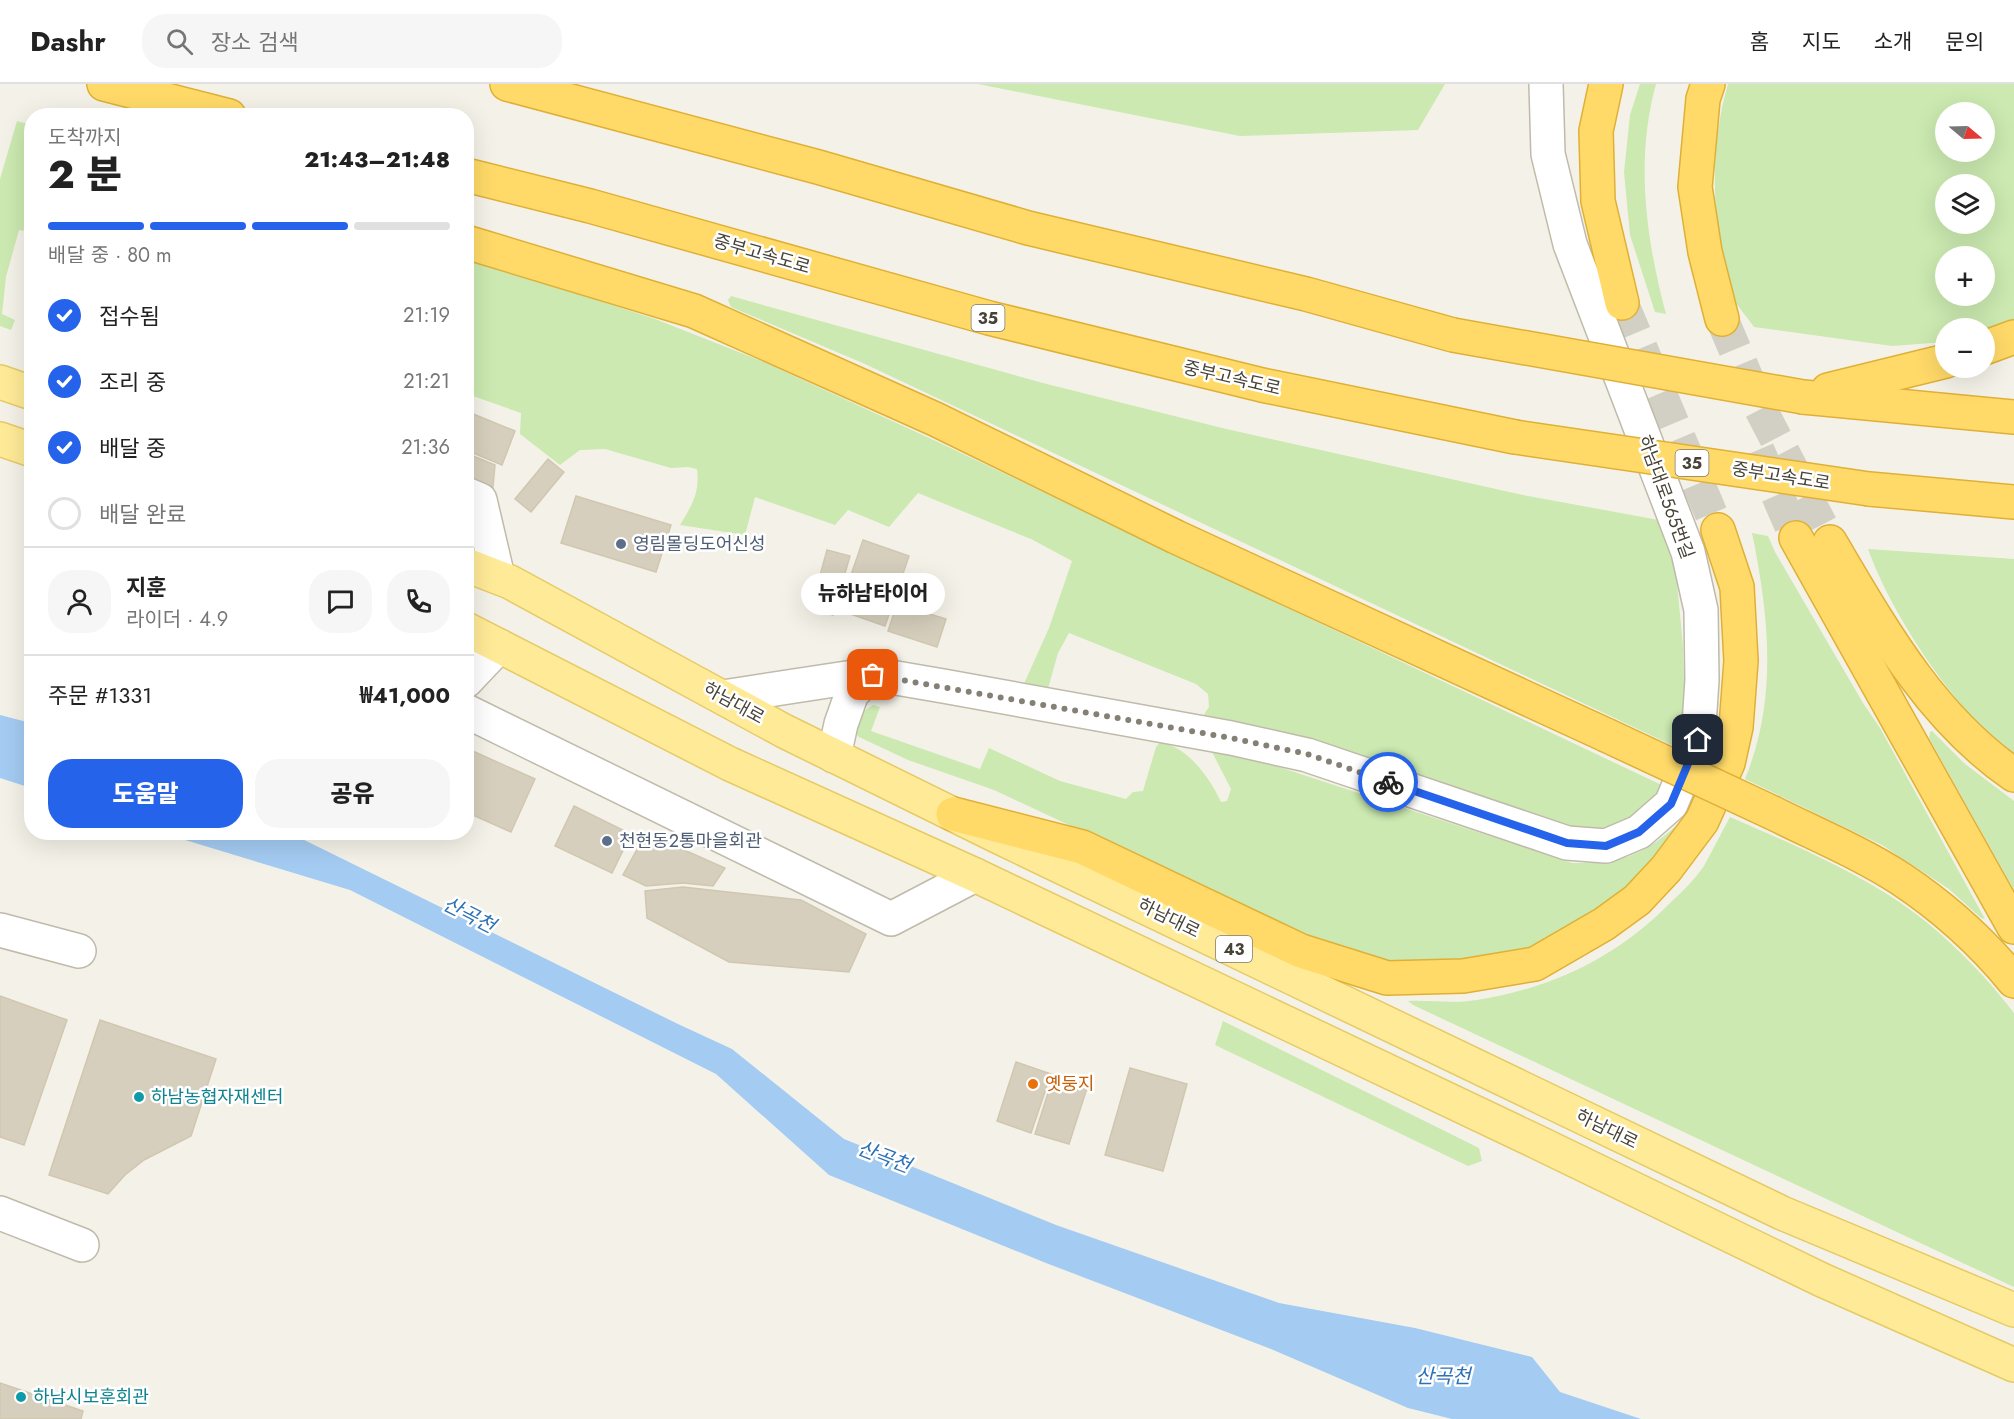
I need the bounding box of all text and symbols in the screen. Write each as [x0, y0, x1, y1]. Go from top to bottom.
search box [142, 14, 562, 68]
text: Dashr [30, 21, 106, 62]
icon: search [163, 25, 196, 58]
text: 장소 검색 [211, 26, 298, 58]
text: 홈 [1750, 27, 1769, 57]
text: 지도 [1802, 27, 1841, 57]
text: 소개 [1874, 27, 1912, 57]
text: 문의 [1945, 27, 1984, 57]
north arrow [1935, 102, 1995, 162]
map controls [1935, 102, 1995, 378]
text: 도착까지 [48, 123, 122, 152]
text: 21:43–21:48 [304, 143, 450, 175]
text: 2 분 [48, 146, 122, 203]
button: layers [1935, 174, 1995, 234]
street label: 중부고속도로 [711, 228, 813, 280]
text: 배달 중 · 80 m [48, 241, 172, 270]
button: + [1935, 246, 1995, 306]
icon: check [48, 299, 81, 332]
text: 접수됨 [99, 300, 160, 332]
text: 21:19 [403, 301, 450, 330]
road number: 35 [972, 305, 1004, 331]
button: − [1935, 318, 1995, 378]
street label: 중부고속도로 [1181, 354, 1283, 402]
icon: check [48, 365, 81, 398]
text: 조리 중 [99, 366, 166, 398]
text: 21:21 [403, 367, 450, 396]
icon: check [48, 431, 81, 464]
street label: 하남대로565번길 [1632, 431, 1700, 563]
text: 배달 중 [99, 432, 166, 464]
text: 21:36 [401, 433, 450, 462]
road number: 35 [1676, 450, 1708, 476]
street label: 중부고속도로 [1730, 455, 1832, 497]
text: 배달 완료 [99, 498, 187, 530]
place label: 영림몰딩도어신성 [633, 531, 765, 557]
marker: 영림몰딩도어신성 [614, 537, 628, 551]
button: person [48, 570, 111, 633]
button: chat [309, 570, 372, 633]
button: phone [387, 570, 450, 633]
text: 지훈 [126, 571, 166, 603]
callout: 뉴하남타이어 [801, 573, 945, 615]
text: 뉴하남타이어 [818, 579, 928, 608]
text: 라이더 · 4.9 [126, 605, 228, 634]
pin [847, 649, 898, 700]
icon: bag [856, 658, 889, 691]
street label: 하남대로 [699, 676, 769, 730]
text: 주문 #1331 [48, 679, 152, 711]
text: ₩41,000 [360, 679, 450, 711]
pin [1672, 714, 1723, 765]
icon: home [1681, 723, 1714, 756]
courier [1358, 752, 1418, 812]
button: 도움말 [48, 759, 243, 828]
button: 공유 [255, 759, 450, 828]
icon: bike [1372, 766, 1405, 799]
place label: 천현동2통마을회관 [619, 828, 762, 854]
marker: 천현동2통마을회관 [600, 834, 614, 848]
water label: 산곡천 [438, 890, 502, 942]
street label: 하남대로 [1134, 892, 1204, 944]
road number: 43 [1216, 936, 1252, 962]
place label: 옛둥지 [1045, 1071, 1095, 1097]
marker: 옛둥지 [1026, 1077, 1040, 1091]
place label: 하남농협자재센터 [151, 1084, 283, 1110]
marker: 하남농협자재센터 [132, 1090, 146, 1104]
street label: 하남대로 [1572, 1103, 1642, 1155]
water label: 산곡천 [853, 1134, 917, 1181]
water label: 산곡천 [1415, 1362, 1473, 1391]
place label: 하남시보훈회관 [33, 1384, 149, 1410]
marker: 하남시보훈회관 [14, 1390, 28, 1404]

